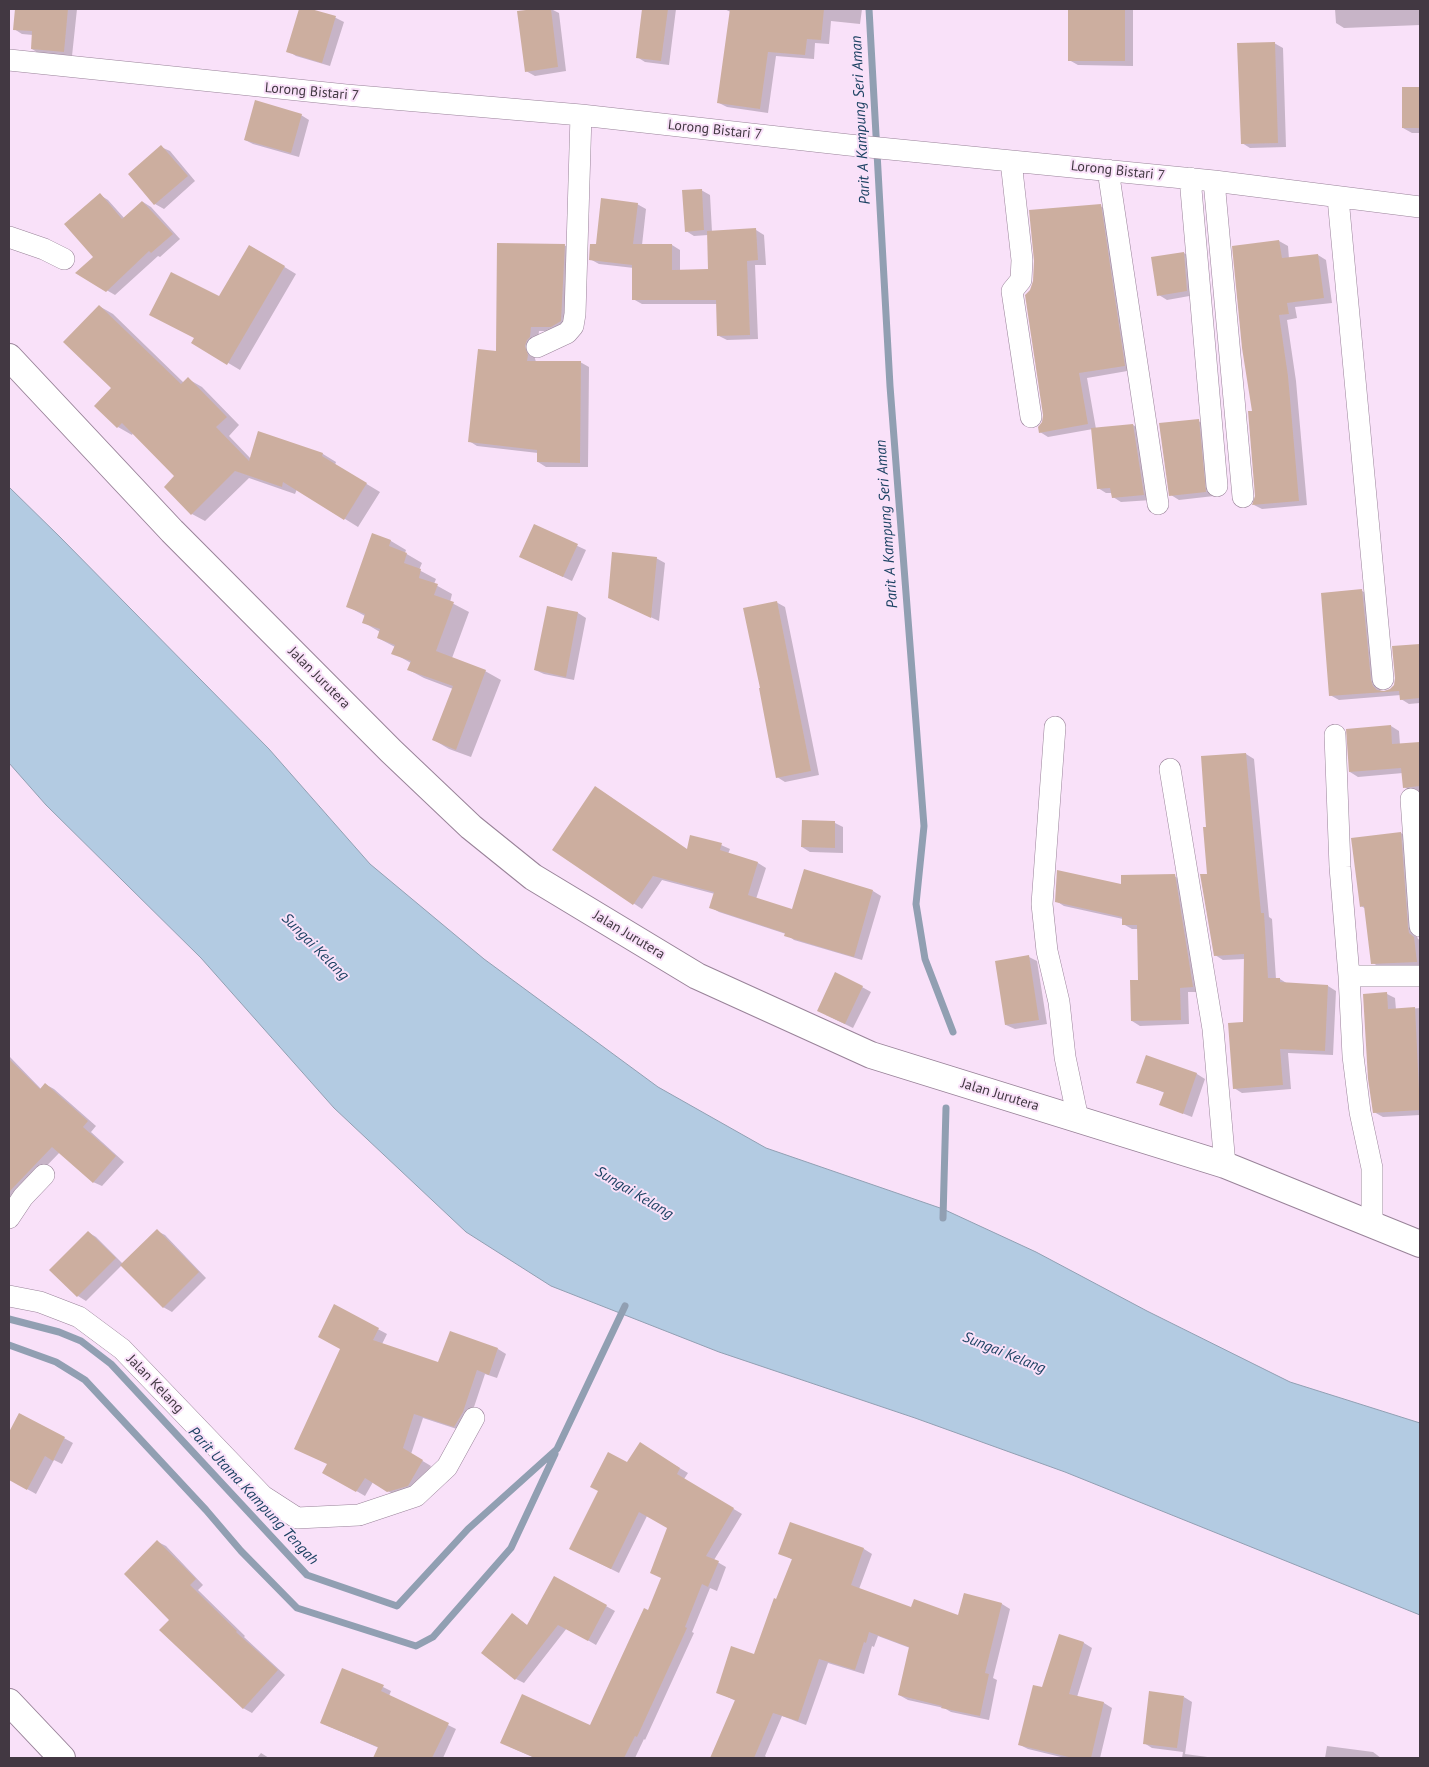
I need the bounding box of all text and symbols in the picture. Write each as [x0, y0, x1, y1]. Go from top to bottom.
water label: Parit A Kampung Seri Aman [848, 35, 874, 205]
street label: Lorong Bistari 7 [264, 80, 360, 104]
street label: Lorong Bistari 7 [667, 117, 763, 143]
street label: Lorong Bistari 7 [1070, 158, 1166, 184]
water label: Parit A Kampung Seri Aman [872, 439, 902, 609]
street label: Jalan Jurutera [285, 644, 353, 712]
street label: Jalan Jurutera [590, 907, 668, 963]
water label: Sungai Kelang [278, 910, 352, 984]
street label: Jalan Jurutera [959, 1075, 1041, 1115]
water label: Sungai Kelang [592, 1163, 676, 1223]
water label: Sungai Kelang [960, 1328, 1048, 1378]
street label: Jalan Kelang [123, 1351, 187, 1417]
water label: Parit Utama Kampung Tengah [184, 1423, 322, 1569]

